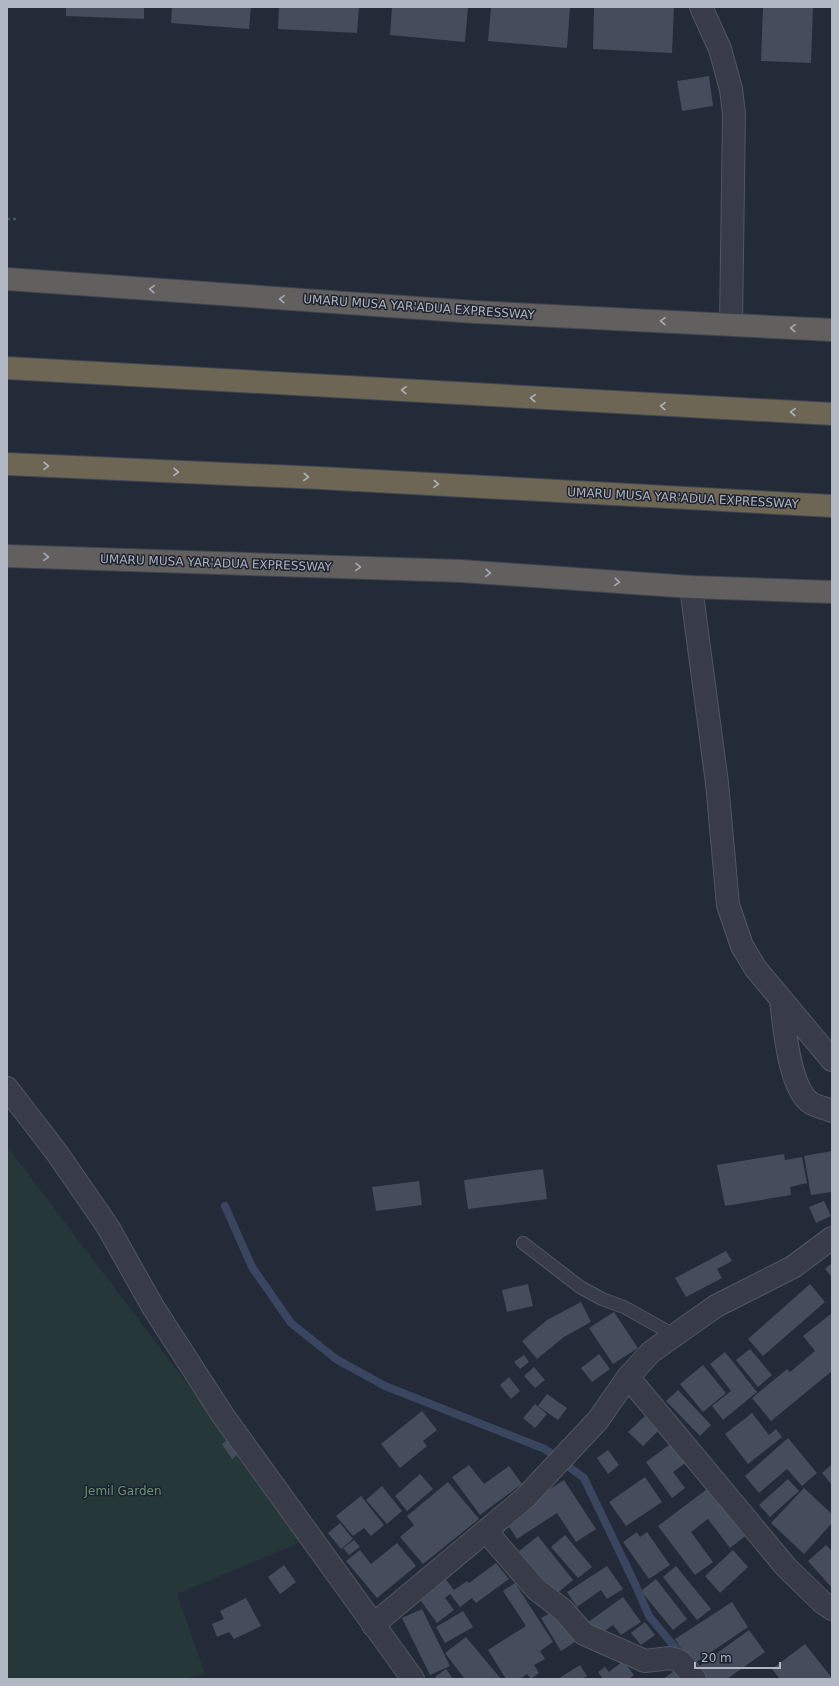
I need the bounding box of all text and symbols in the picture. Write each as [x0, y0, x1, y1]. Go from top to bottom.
one-way arrow [149, 285, 155, 294]
street label: UMARU MUSA YAR'ADUA EXPRESSWAY [303, 292, 536, 322]
one-way arrow [279, 294, 285, 303]
one-way arrow [660, 316, 666, 325]
one-way arrow [790, 323, 796, 332]
one-way arrow [401, 385, 407, 394]
one-way arrow [530, 393, 536, 402]
one-way arrow [660, 401, 666, 410]
one-way arrow [790, 408, 796, 417]
one-way arrow [43, 462, 49, 470]
one-way arrow [173, 467, 179, 476]
one-way arrow [303, 473, 309, 481]
one-way arrow [433, 480, 439, 488]
street label: UMARU MUSA YAR'ADUA EXPRESSWAY [567, 485, 800, 511]
street label: UMARU MUSA YAR'ADUA EXPRESSWAY [100, 552, 333, 574]
one-way arrow [43, 553, 49, 561]
one-way arrow [355, 563, 361, 572]
one-way arrow [485, 568, 491, 577]
one-way arrow [614, 577, 620, 586]
park label: Jemil Garden [83, 1484, 162, 1498]
scale bar [695, 1644, 780, 1670]
text: 20 m [701, 1651, 732, 1665]

